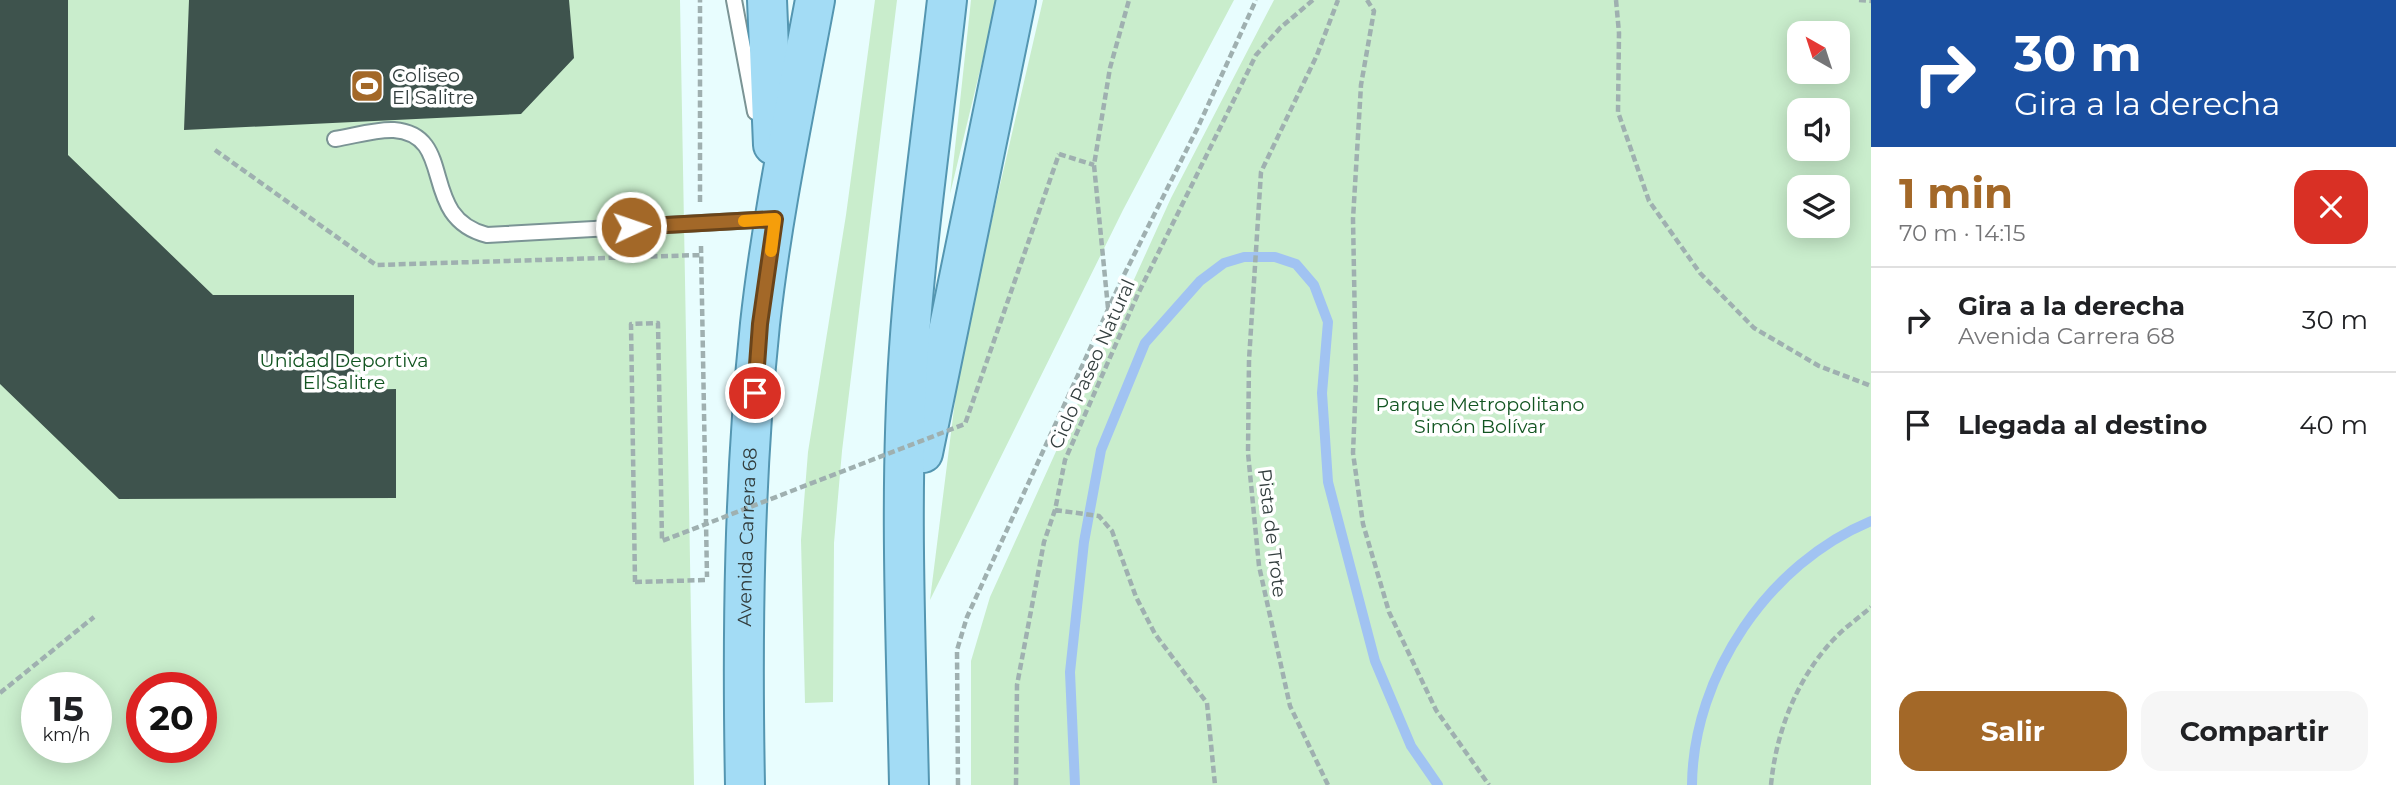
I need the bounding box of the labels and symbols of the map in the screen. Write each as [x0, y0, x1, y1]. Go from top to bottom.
north arrow [1787, 21, 1850, 84]
place label: Coliseo El Salitre [392, 64, 474, 109]
sports icon: Coliseo El Salitre [348, 67, 386, 105]
position arrow [594, 190, 668, 264]
street label: Ciclo Paseo Natural [1044, 275, 1140, 453]
park label: Unidad Deportiva El Salitre [260, 349, 428, 394]
pin [725, 363, 785, 423]
park label: Parque Metropolitano Simón Bolívar [1376, 393, 1585, 438]
street label: Avenida Carrera 68 [733, 447, 761, 627]
street label: Pista de Trote [1253, 467, 1291, 599]
speed limit sign: 20 [126, 672, 217, 763]

